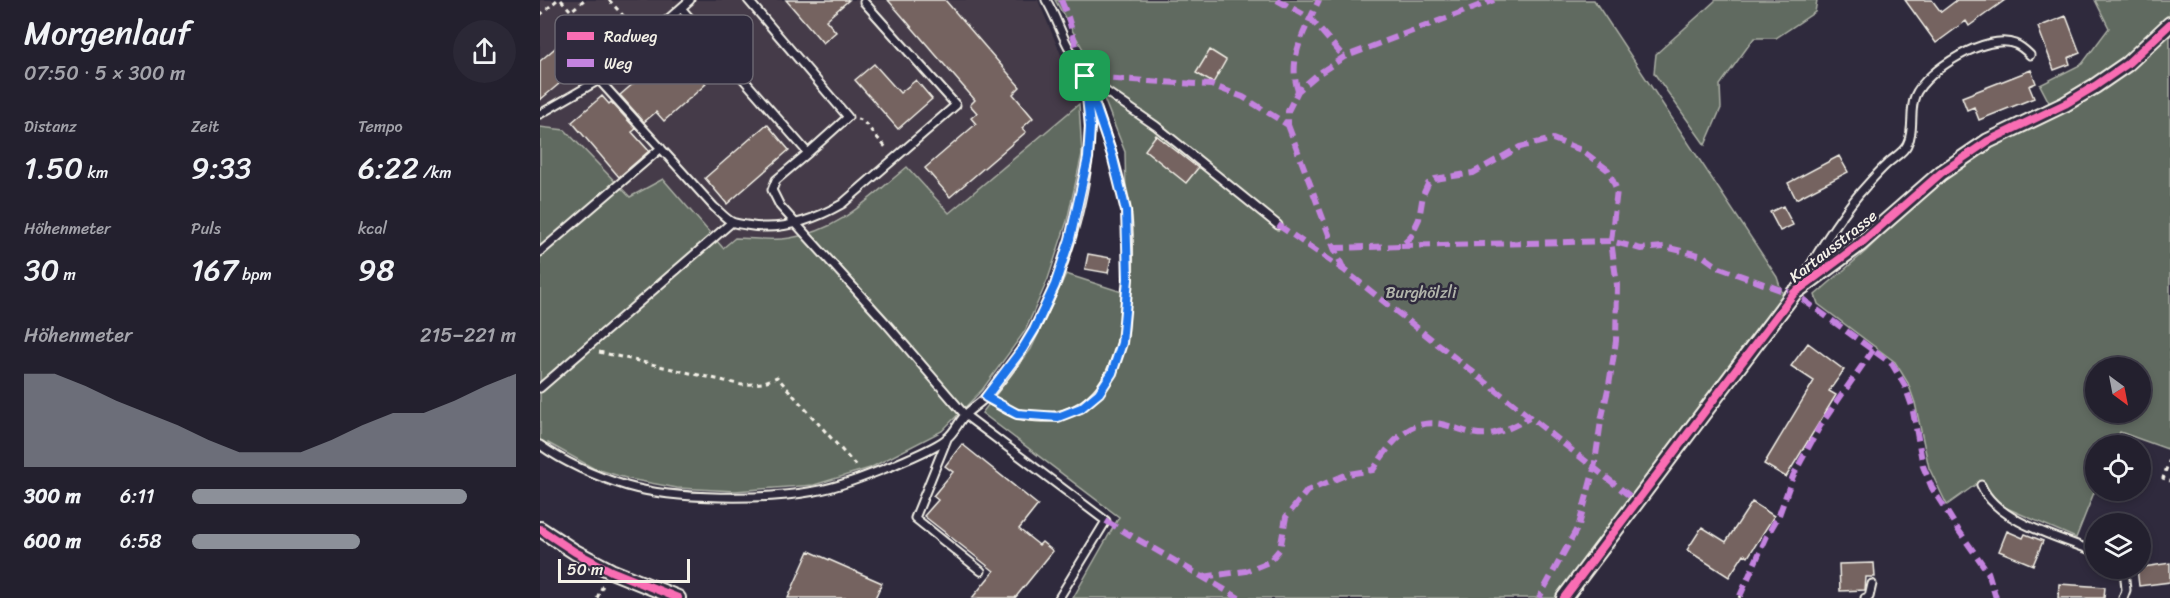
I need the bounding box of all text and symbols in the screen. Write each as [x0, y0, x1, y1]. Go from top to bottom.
text: Morgenlauf [24, 4, 191, 62]
legend [555, 15, 753, 84]
button: share [453, 20, 516, 83]
text: Radweg [604, 22, 658, 51]
text: Weg [604, 49, 633, 78]
pin [1059, 50, 1110, 101]
text: 07:50 · 5 × 300 m [24, 56, 185, 91]
icon: arrive [1068, 59, 1101, 92]
text: Distanz [24, 112, 77, 141]
text: Zeit [191, 112, 219, 141]
text: Tempo [358, 112, 403, 141]
text: 1.50 [24, 141, 83, 195]
text: 9:33 [191, 141, 251, 195]
text: 6:22 [358, 141, 419, 195]
text: km [83, 158, 108, 187]
text: /km [419, 158, 452, 187]
street label: Kartausstrasse [1782, 202, 1884, 290]
text: Höhenmeter [24, 214, 110, 243]
text: Puls [191, 214, 221, 243]
text: kcal [358, 214, 387, 243]
text: 30 [24, 243, 59, 297]
text: 167 [191, 243, 238, 297]
text: 98 [358, 243, 395, 297]
text: m [59, 260, 76, 289]
text: bpm [238, 260, 272, 289]
park label: Burghölzli [1386, 278, 1457, 307]
text: Höhenmeter [24, 318, 132, 353]
text: 215–221 m [420, 318, 516, 353]
north arrow [2085, 357, 2151, 423]
map controls [2085, 357, 2151, 579]
button: locate [2085, 435, 2151, 501]
text: 300 m [24, 479, 81, 514]
text: 6:11 [120, 479, 155, 514]
button: layers [2085, 513, 2151, 579]
text: 600 m [24, 524, 81, 559]
text: 6:58 [120, 524, 162, 559]
text: 50 m [567, 555, 603, 584]
scale bar [558, 556, 690, 584]

